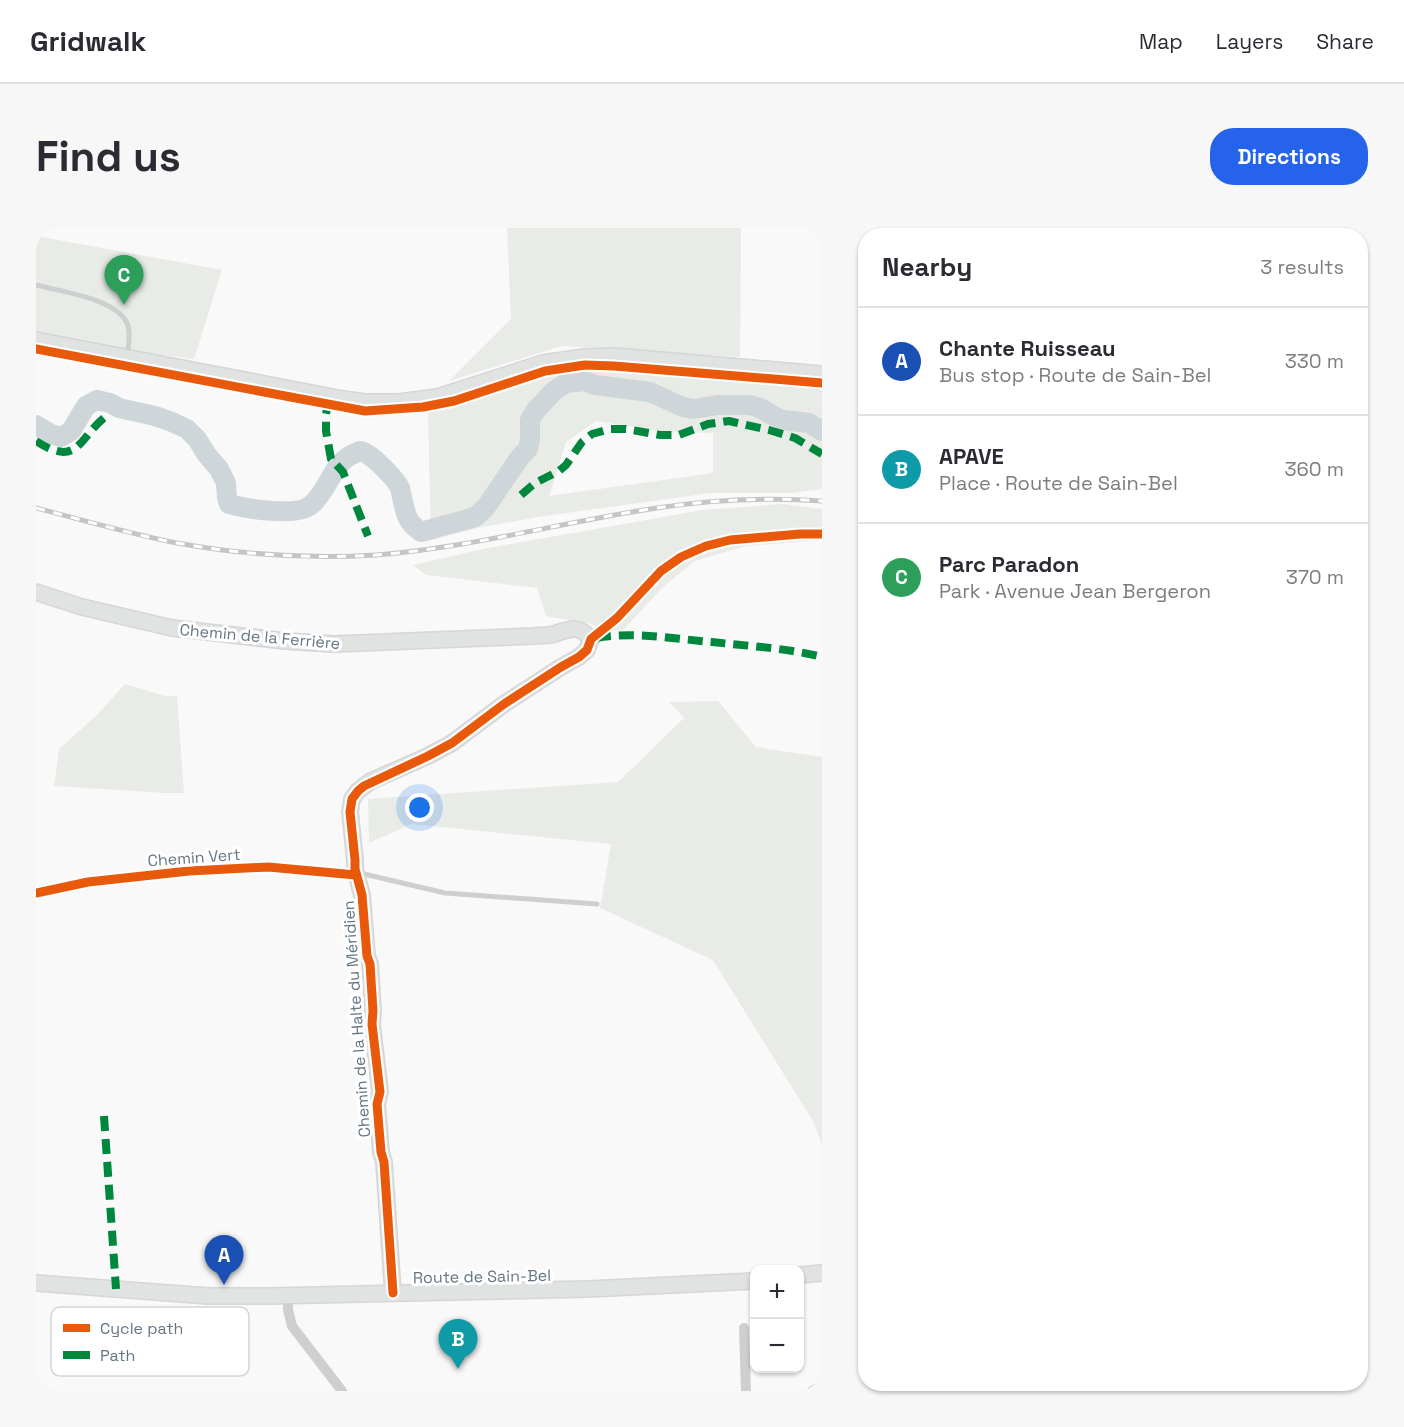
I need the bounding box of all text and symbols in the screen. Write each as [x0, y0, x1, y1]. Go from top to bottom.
text: Gridwalk [30, 23, 146, 59]
text: Map [1139, 28, 1183, 55]
text: Layers [1216, 28, 1283, 55]
text: Share [1316, 28, 1374, 55]
button: Directions [1210, 128, 1368, 185]
text: Find us [36, 130, 181, 183]
text: Nearby [882, 250, 972, 284]
text: 3 results [1260, 254, 1344, 280]
pin: C [104, 256, 143, 305]
text: Chante Ruisseau [939, 334, 1116, 362]
text: A [895, 348, 908, 374]
text: 330 m [1285, 348, 1344, 374]
text: Bus stop · Route de Sain-Bel [939, 362, 1211, 388]
text: APAVE [939, 442, 1004, 470]
text: B [895, 456, 908, 482]
text: 360 m [1285, 456, 1344, 482]
text: Place · Route de Sain-Bel [939, 470, 1178, 496]
text: Parc Paradon [939, 550, 1079, 578]
text: C [895, 564, 908, 590]
text: 370 m [1286, 564, 1344, 590]
text: Park · Avenue Jean Bergeron [939, 578, 1211, 604]
street label: Chemin de la Ferrière [179, 619, 341, 654]
your location [405, 793, 434, 822]
street label: Chemin Vert [147, 844, 241, 871]
street label: Chemin de la Halte du Méridien [338, 900, 375, 1138]
pin: A [204, 1236, 243, 1285]
street label: Route de Sain-Bel [413, 1265, 551, 1288]
map controls [750, 1265, 804, 1373]
button: + [750, 1265, 804, 1319]
legend [51, 1307, 249, 1376]
text: Cycle path [100, 1318, 183, 1339]
button: − [750, 1319, 804, 1373]
pin: B [438, 1320, 478, 1369]
text: Path [100, 1345, 135, 1366]

